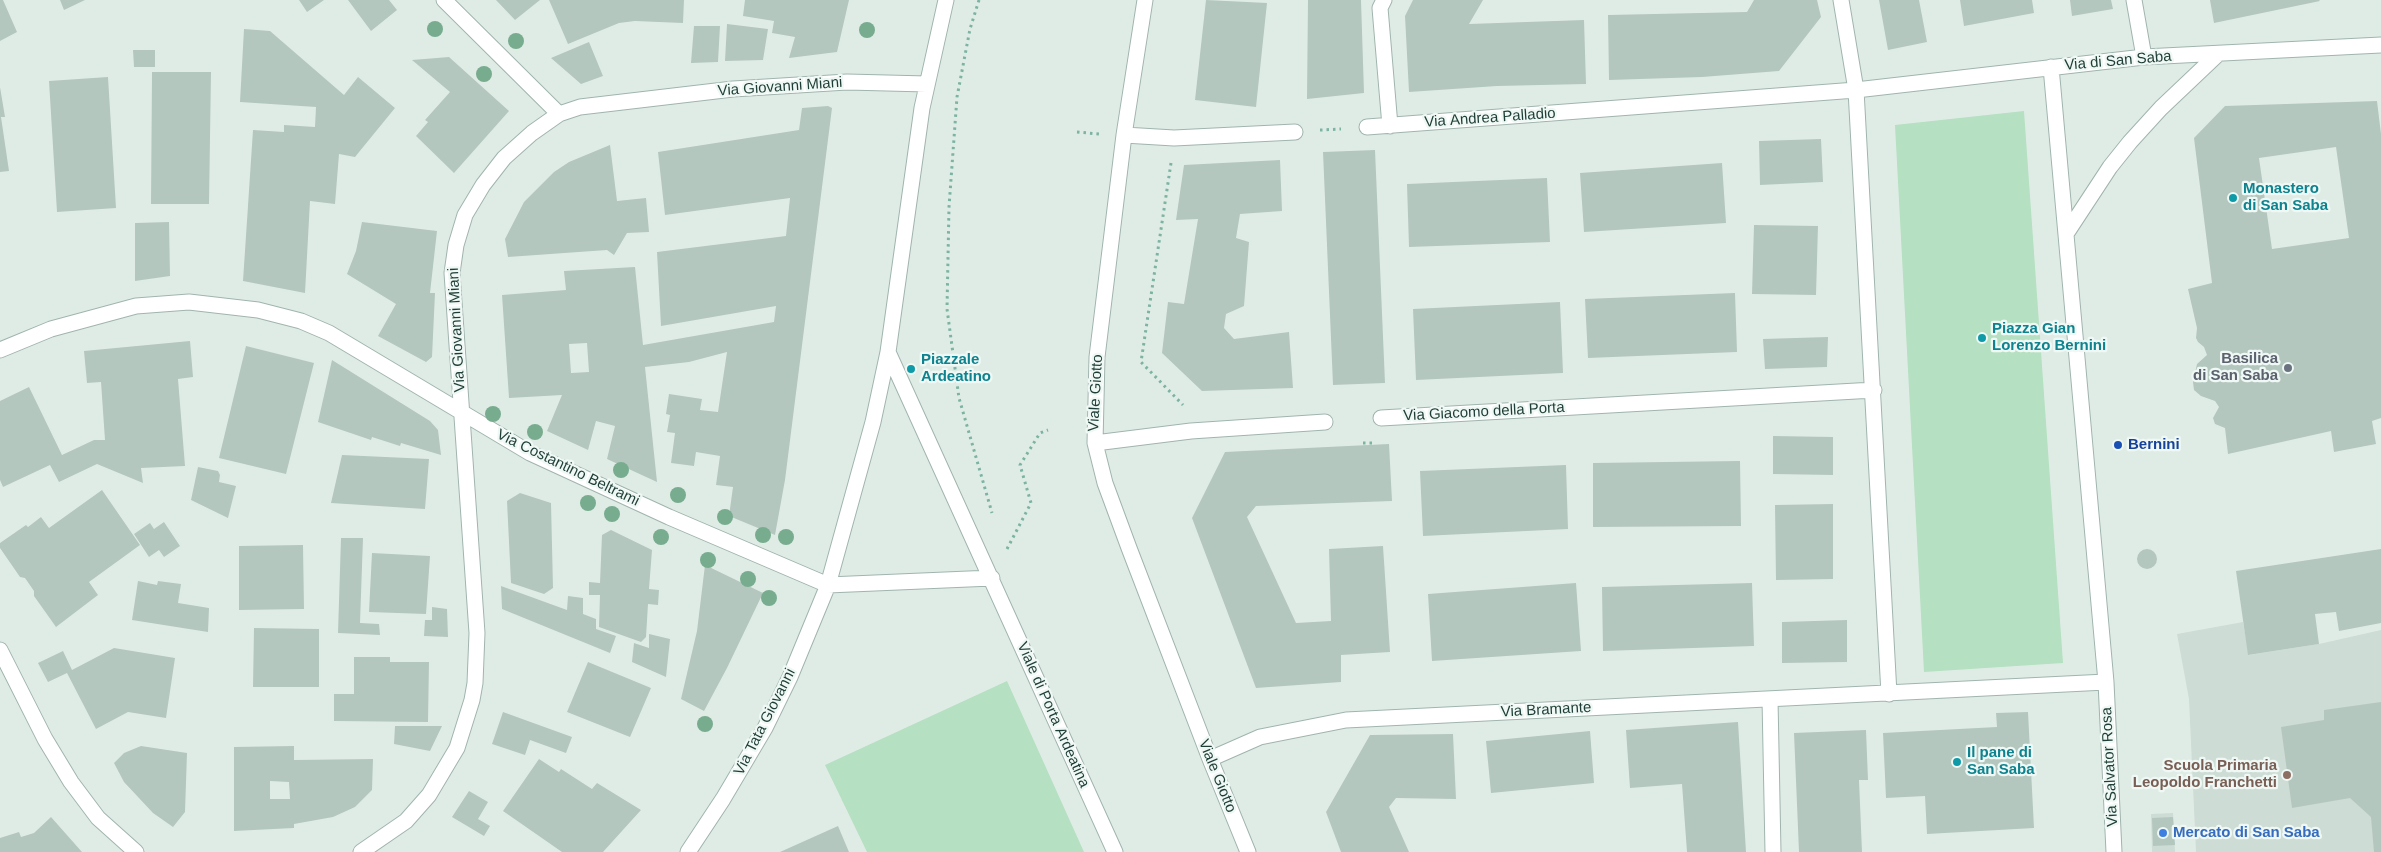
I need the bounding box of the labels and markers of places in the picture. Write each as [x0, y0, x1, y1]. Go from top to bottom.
place label: Monastero di San Saba [2243, 180, 2328, 215]
marker: Monastero di San Saba [2227, 192, 2239, 204]
place label: Piazza Gian Lorenzo Bernini [1992, 320, 2106, 355]
marker: Piazza Gian Lorenzo Bernini [1976, 332, 1988, 344]
place label: Basilica di San Saba [2193, 350, 2278, 385]
place label: Piazzale Ardeatino [921, 351, 991, 386]
marker: Basilica di San Saba [2282, 362, 2294, 374]
marker: Piazzale Ardeatino [905, 363, 917, 375]
place label: Bernini [2128, 436, 2180, 454]
marker: Bernini [2112, 439, 2124, 451]
place label: Il pane di San Saba [1967, 744, 2035, 779]
marker: Il pane di San Saba [1951, 756, 1963, 768]
place label: Scuola Primaria Leopoldo Franchetti [2133, 757, 2277, 792]
marker: Scuola Primaria Leopoldo Franchetti [2281, 769, 2293, 781]
place label: Mercato di San Saba [2173, 824, 2320, 842]
marker: Mercato di San Saba [2157, 827, 2169, 839]

